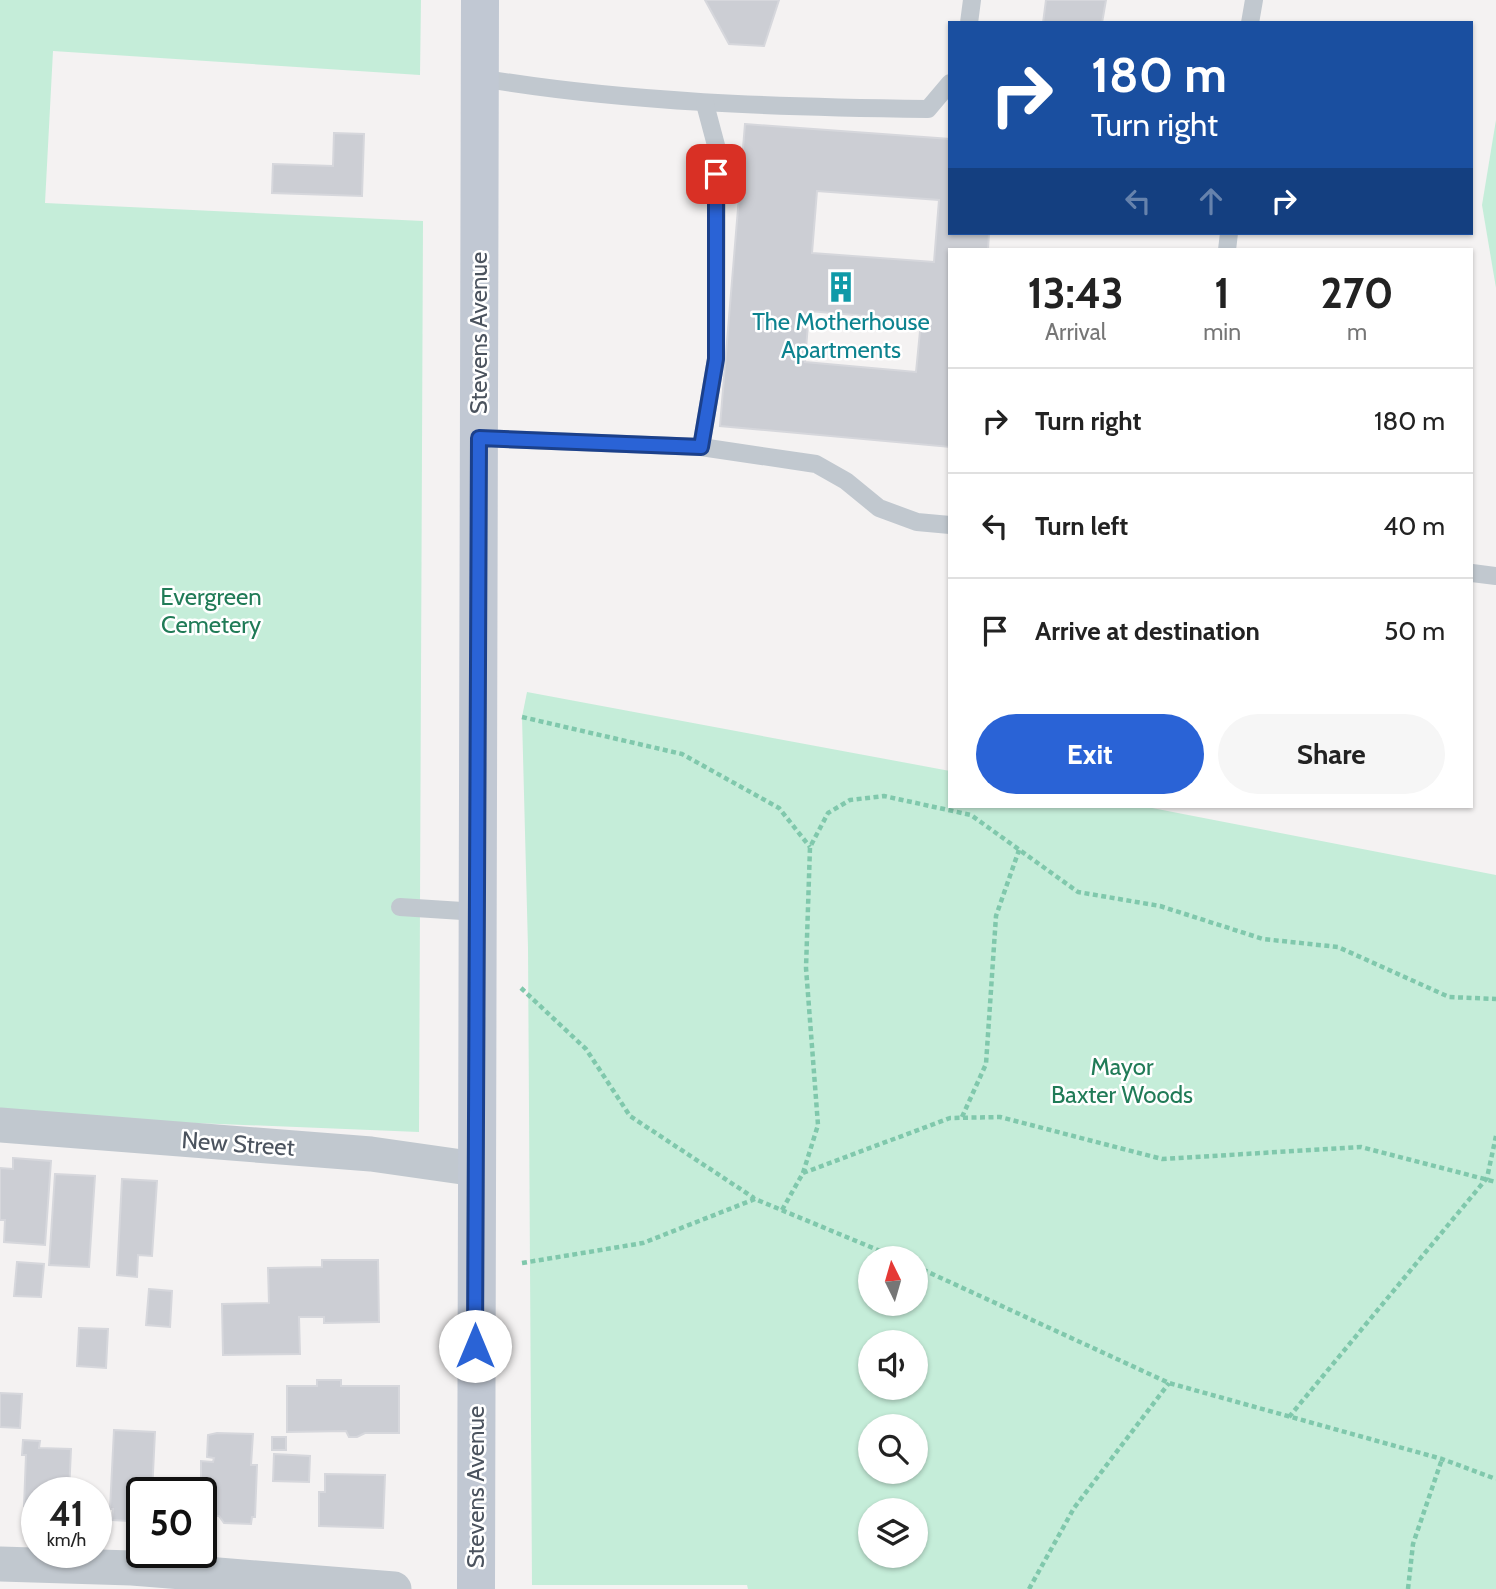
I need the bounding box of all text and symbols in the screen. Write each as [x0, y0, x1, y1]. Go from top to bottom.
text: 180 m [1091, 45, 1227, 104]
icon: right [976, 49, 1067, 140]
text: Turn right [1091, 105, 1218, 144]
pin [686, 144, 746, 204]
icon: arrive [697, 155, 735, 193]
icon: left [1119, 182, 1157, 220]
icon: ahead [1192, 182, 1230, 220]
icon: right [1265, 182, 1303, 220]
street label: Stevens Avenue [464, 252, 493, 414]
text: 13:43 [1027, 267, 1124, 319]
text: 1 [1214, 267, 1230, 319]
text: 270 [1321, 267, 1393, 319]
building icon: The Motherhouse Apartments [824, 270, 858, 304]
place label: The Motherhouse Apartments [752, 307, 930, 364]
text: Arrival [1045, 318, 1106, 346]
text: min [1203, 318, 1241, 346]
text: m [1347, 318, 1367, 346]
icon: right [976, 402, 1014, 440]
text: Turn right [1035, 405, 1141, 437]
text: 180 m [1374, 405, 1445, 437]
icon: left [976, 507, 1014, 545]
text: Turn left [1035, 510, 1128, 542]
text: 40 m [1383, 510, 1445, 542]
park label: Evergreen Cemetery [160, 582, 262, 639]
icon: arrive [976, 612, 1014, 650]
text: Arrive at destination [1035, 615, 1260, 647]
text: 50 m [1384, 615, 1445, 647]
button: Exit [976, 714, 1204, 794]
button: Share [1218, 714, 1445, 794]
park label: Mayor Baxter Woods [1051, 1052, 1193, 1109]
street label: New Street [180, 1125, 296, 1162]
north arrow [858, 1246, 928, 1316]
map controls [858, 1246, 928, 1568]
position arrow [438, 1309, 512, 1383]
button: sound [858, 1330, 928, 1400]
street label: Stevens Avenue [461, 1406, 490, 1568]
button: search [858, 1414, 928, 1484]
speed limit sign: 50 [126, 1477, 217, 1568]
text: 41 [49, 1492, 84, 1535]
button: layers [858, 1498, 928, 1568]
text: km/h [47, 1529, 86, 1551]

